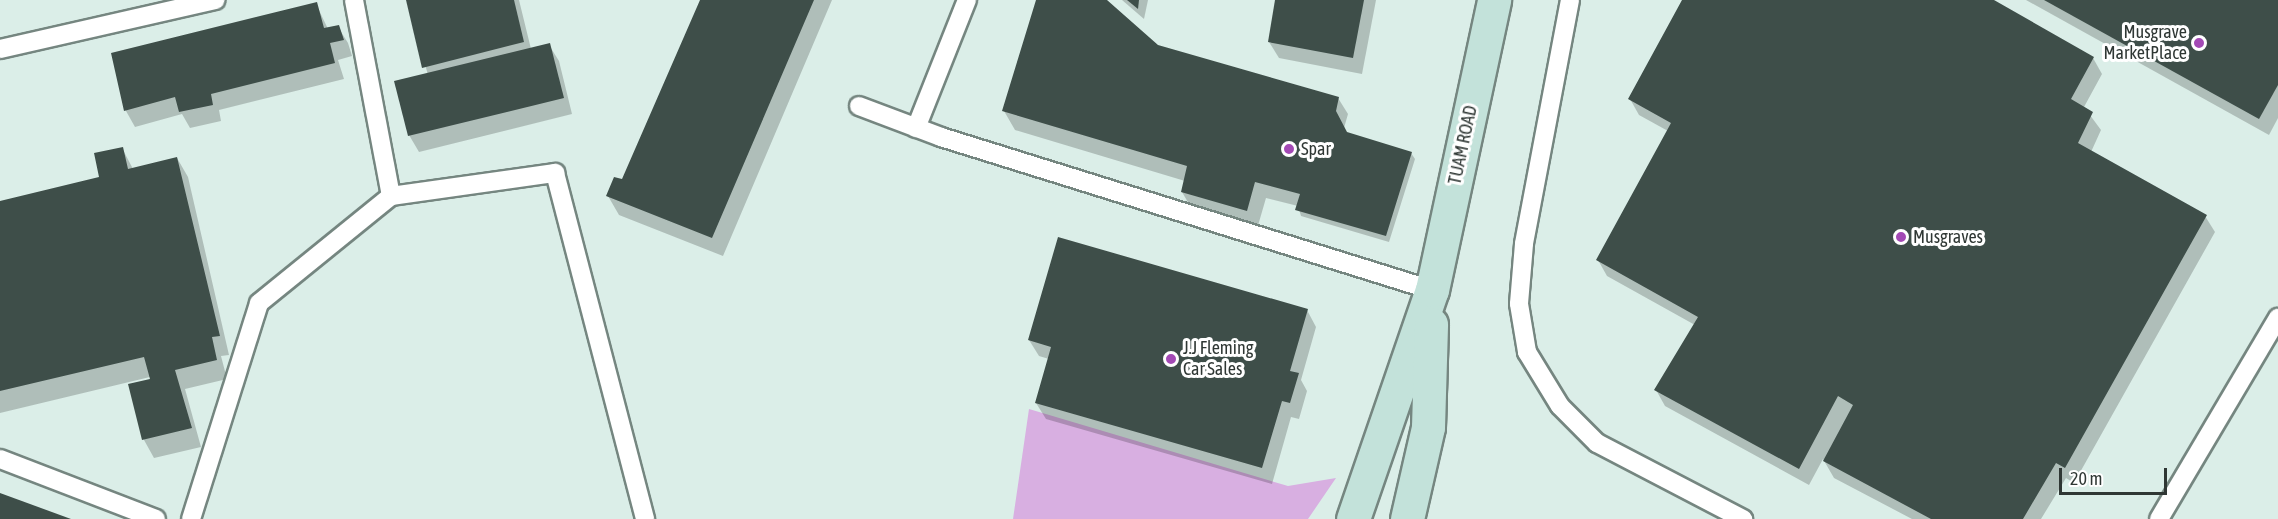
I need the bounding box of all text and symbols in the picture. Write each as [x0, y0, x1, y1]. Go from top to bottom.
place label: Musgrave MarketPlace [2104, 22, 2187, 64]
marker: Musgrave MarketPlace [2192, 36, 2206, 50]
street label: TUAM ROAD [1444, 104, 1482, 186]
place label: Spar [1301, 138, 1331, 160]
marker: Spar [1282, 142, 1296, 156]
place label: Musgraves [1913, 226, 1983, 248]
marker: Musgraves [1894, 230, 1908, 244]
place label: J.J Fleming Car Sales [1183, 338, 1253, 380]
marker: J.J Fleming Car Sales [1164, 352, 1178, 366]
scale bar [2062, 456, 2170, 494]
text: 20 m [2070, 468, 2102, 489]

